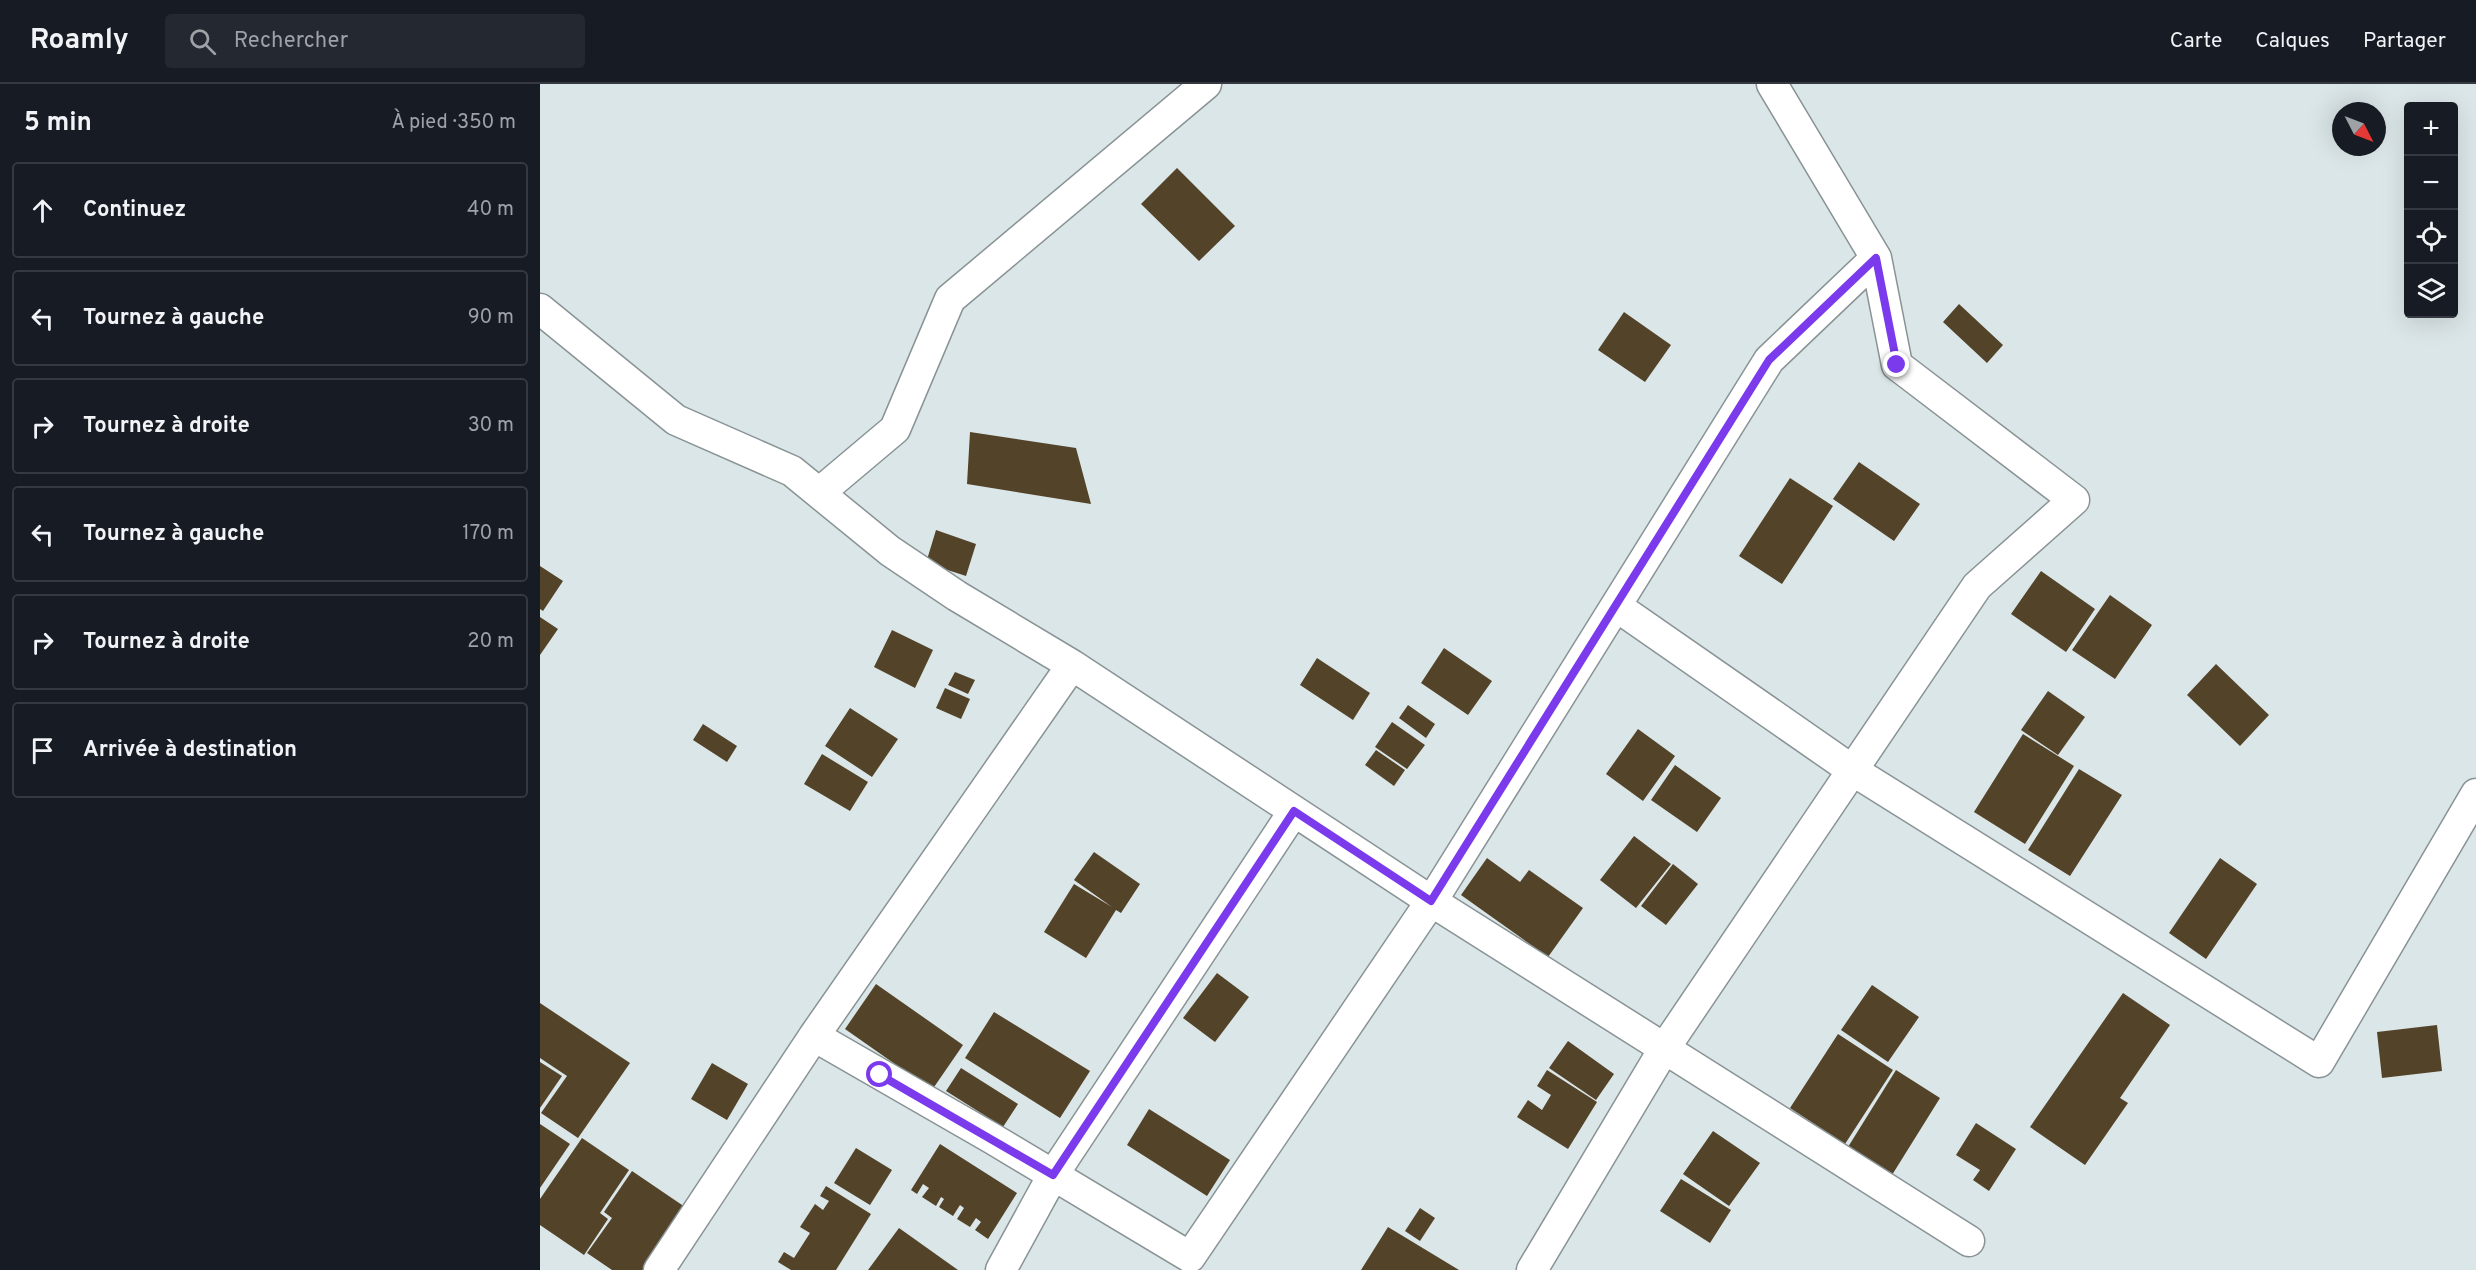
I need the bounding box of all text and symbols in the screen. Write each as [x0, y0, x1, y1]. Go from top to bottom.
search box [165, 14, 585, 68]
text: Roamly [30, 23, 129, 59]
icon: search [186, 25, 219, 58]
text: Rechercher [234, 28, 348, 55]
text: Carte [2170, 28, 2222, 55]
text: Calques [2255, 28, 2330, 55]
text: Partager [2363, 28, 2446, 55]
north arrow [2332, 102, 2386, 156]
map controls [2404, 102, 2458, 318]
button: + [2404, 102, 2458, 156]
text: 5 min [24, 107, 92, 140]
text: À pied · 350 m [391, 110, 516, 136]
button: − [2404, 156, 2458, 210]
icon: ahead [26, 194, 59, 227]
text: Continuez [83, 197, 186, 224]
text: 40 m [467, 197, 514, 223]
button: locate [2404, 210, 2458, 264]
button: layers [2404, 264, 2458, 318]
icon: left [26, 302, 59, 335]
text: Tournez à gauche [83, 305, 264, 332]
text: 90 m [468, 305, 514, 331]
route end [1883, 351, 1909, 377]
icon: right [26, 410, 59, 443]
text: Tournez à droite [83, 413, 250, 440]
text: 30 m [468, 413, 514, 439]
icon: left [26, 518, 59, 551]
text: Tournez à gauche [83, 521, 264, 548]
text: 170 m [462, 521, 514, 547]
icon: right [26, 626, 59, 659]
text: Tournez à droite [83, 629, 250, 656]
text: 20 m [467, 629, 514, 655]
icon: arrive [26, 734, 59, 767]
text: Arrivée à destination [83, 737, 297, 764]
route start [866, 1061, 892, 1087]

